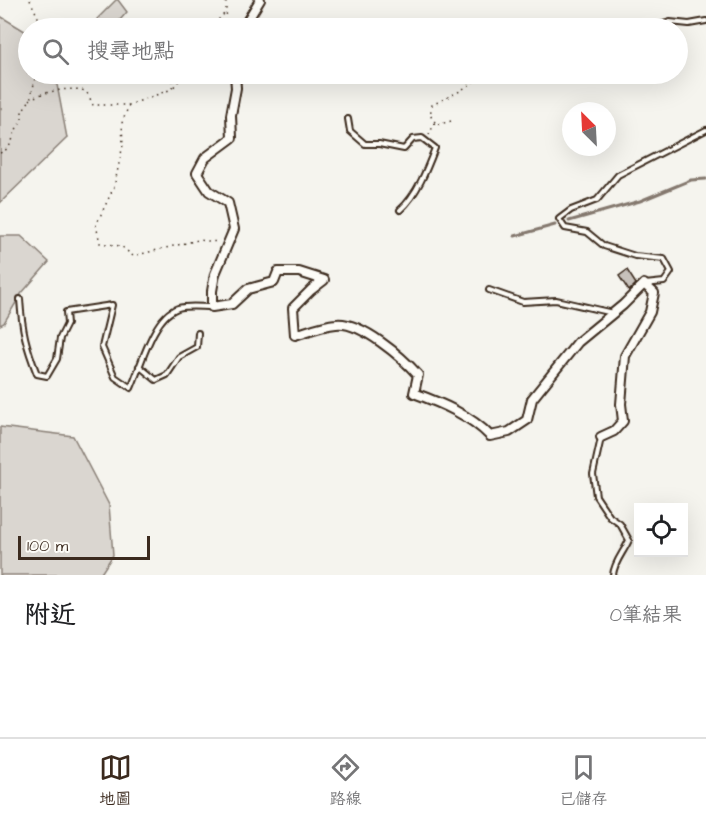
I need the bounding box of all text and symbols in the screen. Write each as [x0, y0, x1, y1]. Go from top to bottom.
search box [18, 18, 688, 84]
icon: search [39, 35, 72, 68]
text: 搜尋地點 [87, 36, 175, 67]
north arrow [562, 102, 616, 156]
map controls [634, 503, 688, 557]
button: locate [634, 503, 688, 557]
scale bar [18, 533, 150, 560]
text: 100 m [27, 535, 68, 557]
text: 附近 [24, 597, 76, 633]
text: 0筆結果 [609, 601, 682, 629]
tab: 地圖 [99, 751, 132, 810]
tab: 路線 [329, 751, 362, 810]
tab: 已儲存 [559, 751, 607, 810]

